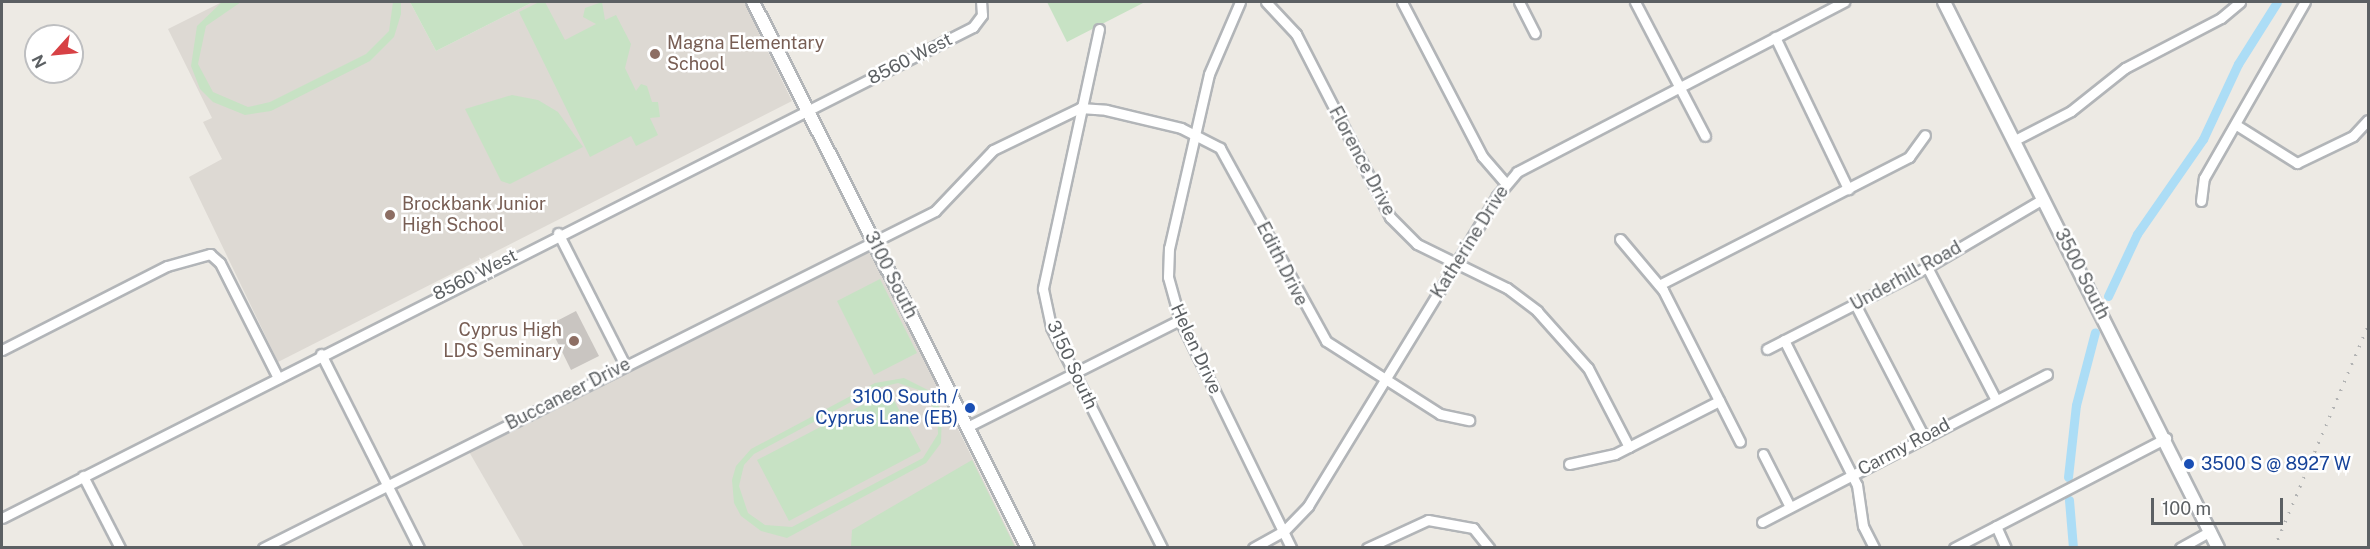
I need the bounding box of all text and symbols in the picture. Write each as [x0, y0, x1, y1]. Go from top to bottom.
north arrow [24, 24, 84, 84]
street label: 8560 West [864, 28, 956, 90]
place label: Magna Elementary School [667, 33, 824, 76]
marker: Magna Elementary School [648, 47, 662, 61]
text: N [28, 52, 51, 71]
street label: Florence Drive [1324, 103, 1400, 219]
street label: Katherine Drive [1427, 182, 1513, 302]
place label: Brockbank Junior High School [402, 194, 546, 236]
marker: Brockbank Junior High School [383, 208, 397, 222]
street label: Edith Drive [1252, 218, 1312, 310]
street label: 3500 South [2050, 225, 2114, 323]
street label: 3100 South [860, 228, 922, 322]
street label: Underhill Road [1847, 237, 1965, 315]
street label: 8560 West [429, 244, 521, 306]
street label: Helen Drive [1166, 301, 1226, 397]
street label: 3150 South [1042, 317, 1102, 413]
place label: Cyprus High LDS Seminary [443, 320, 562, 362]
marker: Cyprus High LDS Seminary [567, 334, 581, 348]
street label: Buccaneer Drive [502, 353, 634, 435]
place label: 3100 South / Cyprus Lane (EB) [815, 387, 958, 430]
marker: 3100 South / Cyprus Lane (EB) [963, 401, 977, 415]
street label: Carmy Road [1854, 414, 1954, 480]
place label: 3500 S @ 8927 W [2201, 453, 2352, 475]
marker: 3500 S @ 8927 W [2182, 457, 2196, 471]
scale bar [2154, 486, 2286, 524]
text: 100 m [2162, 498, 2211, 519]

